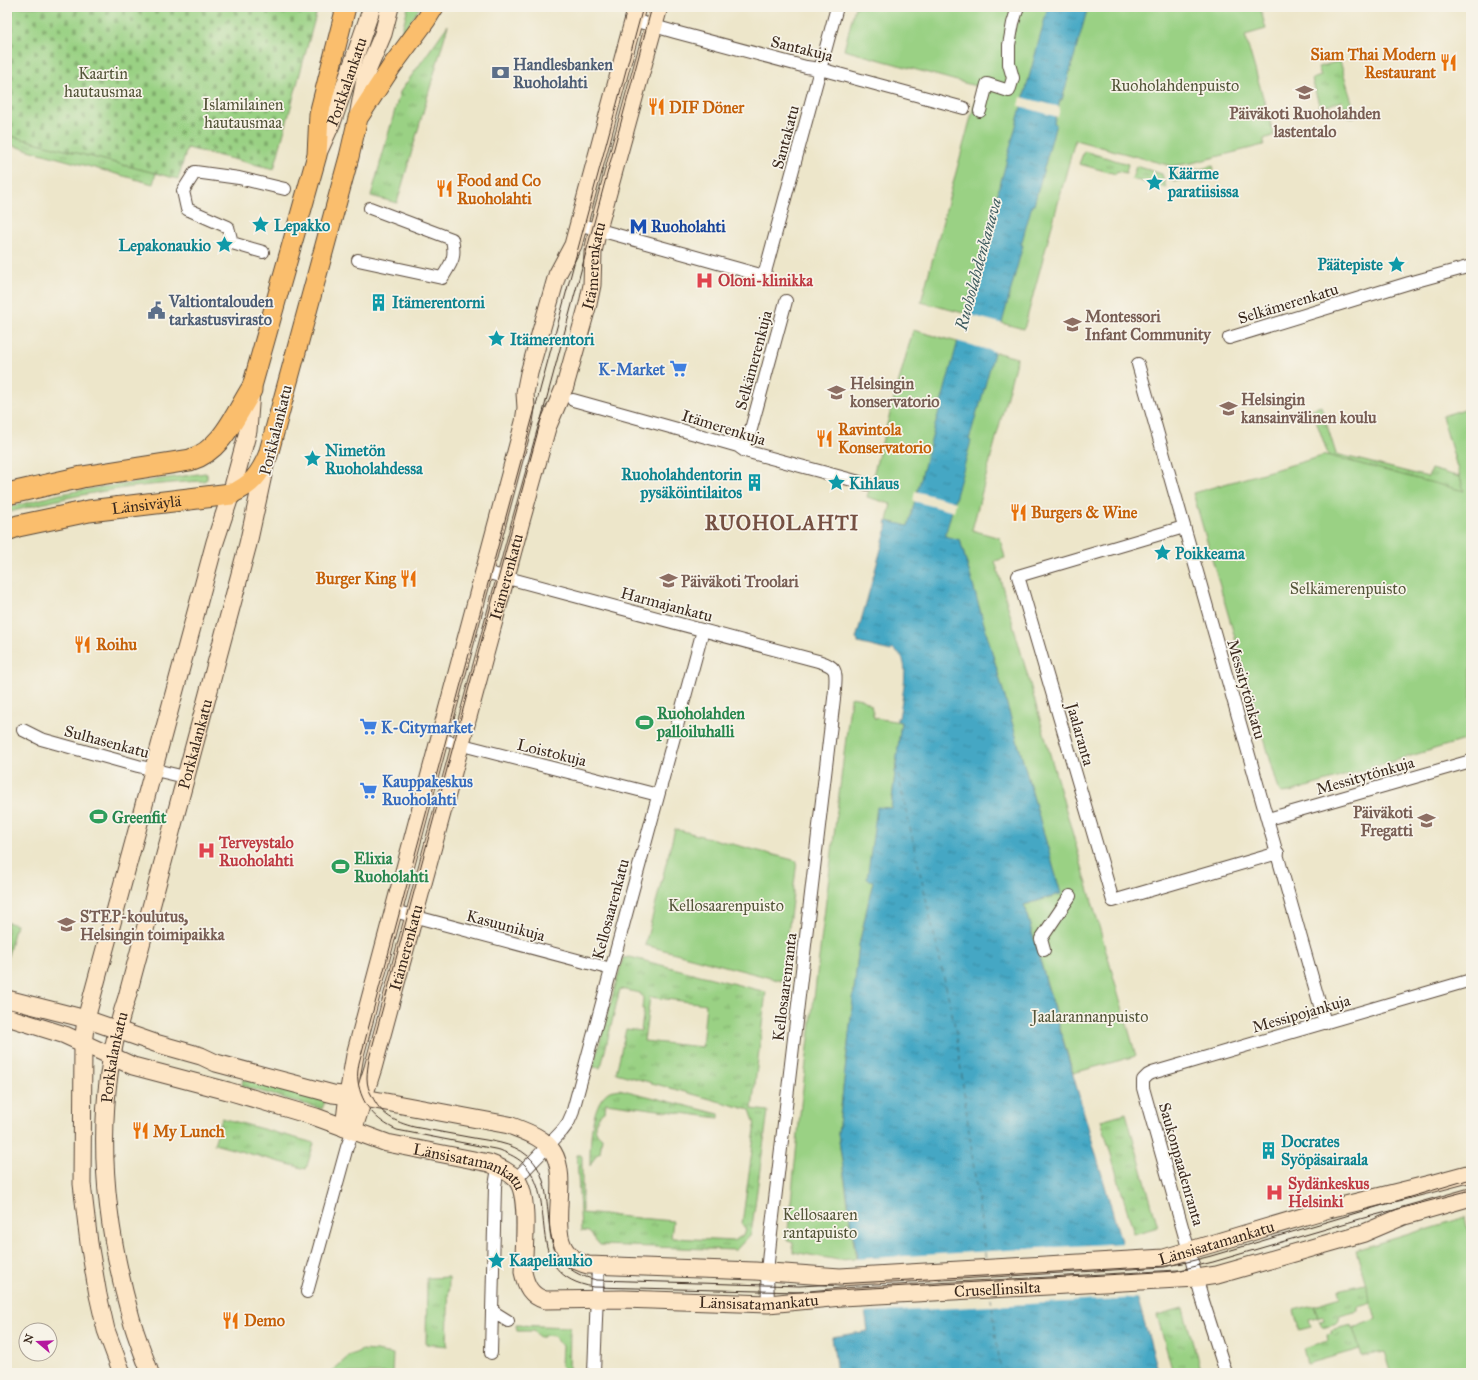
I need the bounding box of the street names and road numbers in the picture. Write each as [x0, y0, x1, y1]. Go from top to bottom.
street label: Santakuja [769, 32, 835, 65]
street label: Porkkalankatu [323, 34, 371, 129]
street label: Santakatu [768, 103, 803, 171]
street label: Itämerenkatu [578, 219, 610, 312]
street label: Selkämerenkatu [1236, 279, 1341, 328]
street label: Selkämerenkuja [731, 308, 776, 412]
street label: Porkkalankatu [255, 382, 296, 477]
street label: Itämerenkuja [680, 406, 768, 449]
street label: Länsiväylä [110, 491, 183, 518]
street label: Itämerenkatu [486, 531, 527, 622]
street label: Harmajankatu [619, 583, 715, 626]
street label: Messitytönkatu [1223, 637, 1270, 742]
street label: Porkkalankatu [174, 696, 216, 791]
street label: Jaalaranta [1061, 699, 1099, 768]
street label: Sulhasenkatu [62, 721, 152, 762]
street label: Loistokuja [515, 735, 589, 770]
street label: Messitytönkuja [1314, 752, 1417, 799]
street label: Kellosaarenkatu [588, 856, 633, 962]
street label: Itämerenkatu [385, 902, 427, 993]
street label: Kasuunikuja [464, 906, 548, 945]
street label: Kellosaarenranta [768, 932, 801, 1042]
street label: Messipojankuja [1250, 990, 1353, 1037]
street label: Porkkalankatu [97, 1009, 132, 1104]
street label: Saukonpaadenranta [1155, 1100, 1208, 1228]
street label: Länsisatamankatu [412, 1139, 530, 1193]
street label: Länsisatamankatu [1156, 1217, 1277, 1269]
street label: Crusellinsilta [953, 1277, 1041, 1301]
street label: Länsisatamankatu [699, 1290, 820, 1315]

